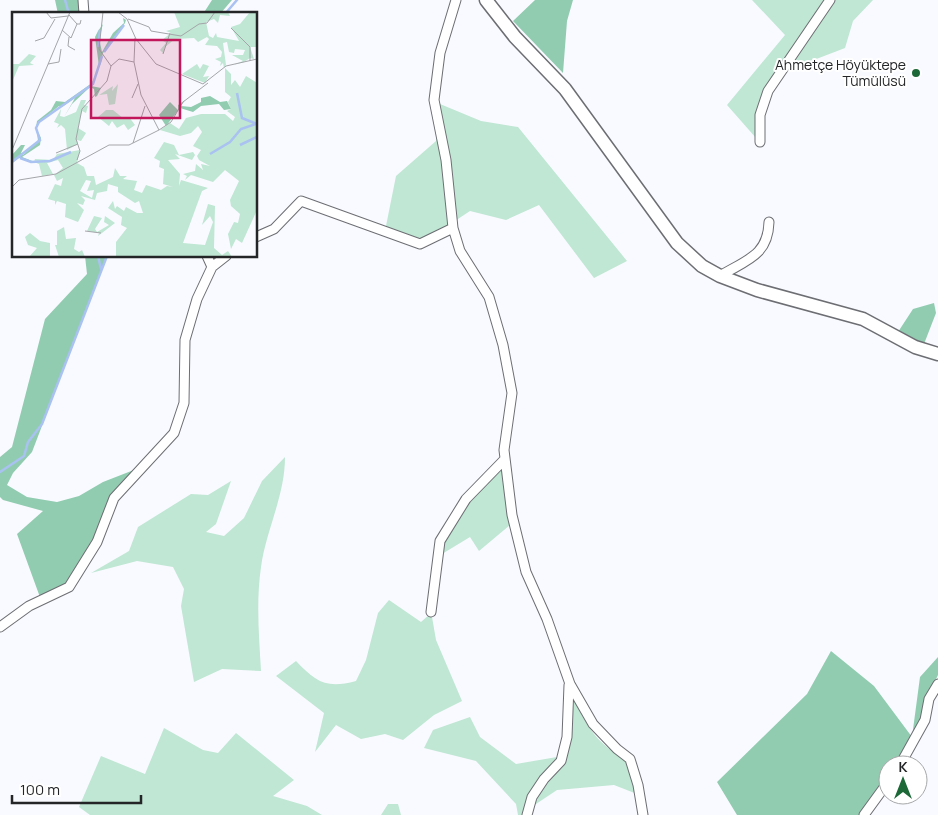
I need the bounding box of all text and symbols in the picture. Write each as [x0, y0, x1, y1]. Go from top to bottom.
inset map [12, 12, 258, 258]
place label: Ahmetçe Höyüktepe Tümülüsü [775, 55, 906, 90]
marker: Ahmetçe Höyüktepe Tümülüsü [910, 67, 922, 79]
north arrow [878, 755, 928, 805]
text: K [898, 757, 908, 776]
scale bar [12, 772, 141, 804]
text: 100 m [20, 779, 60, 800]

